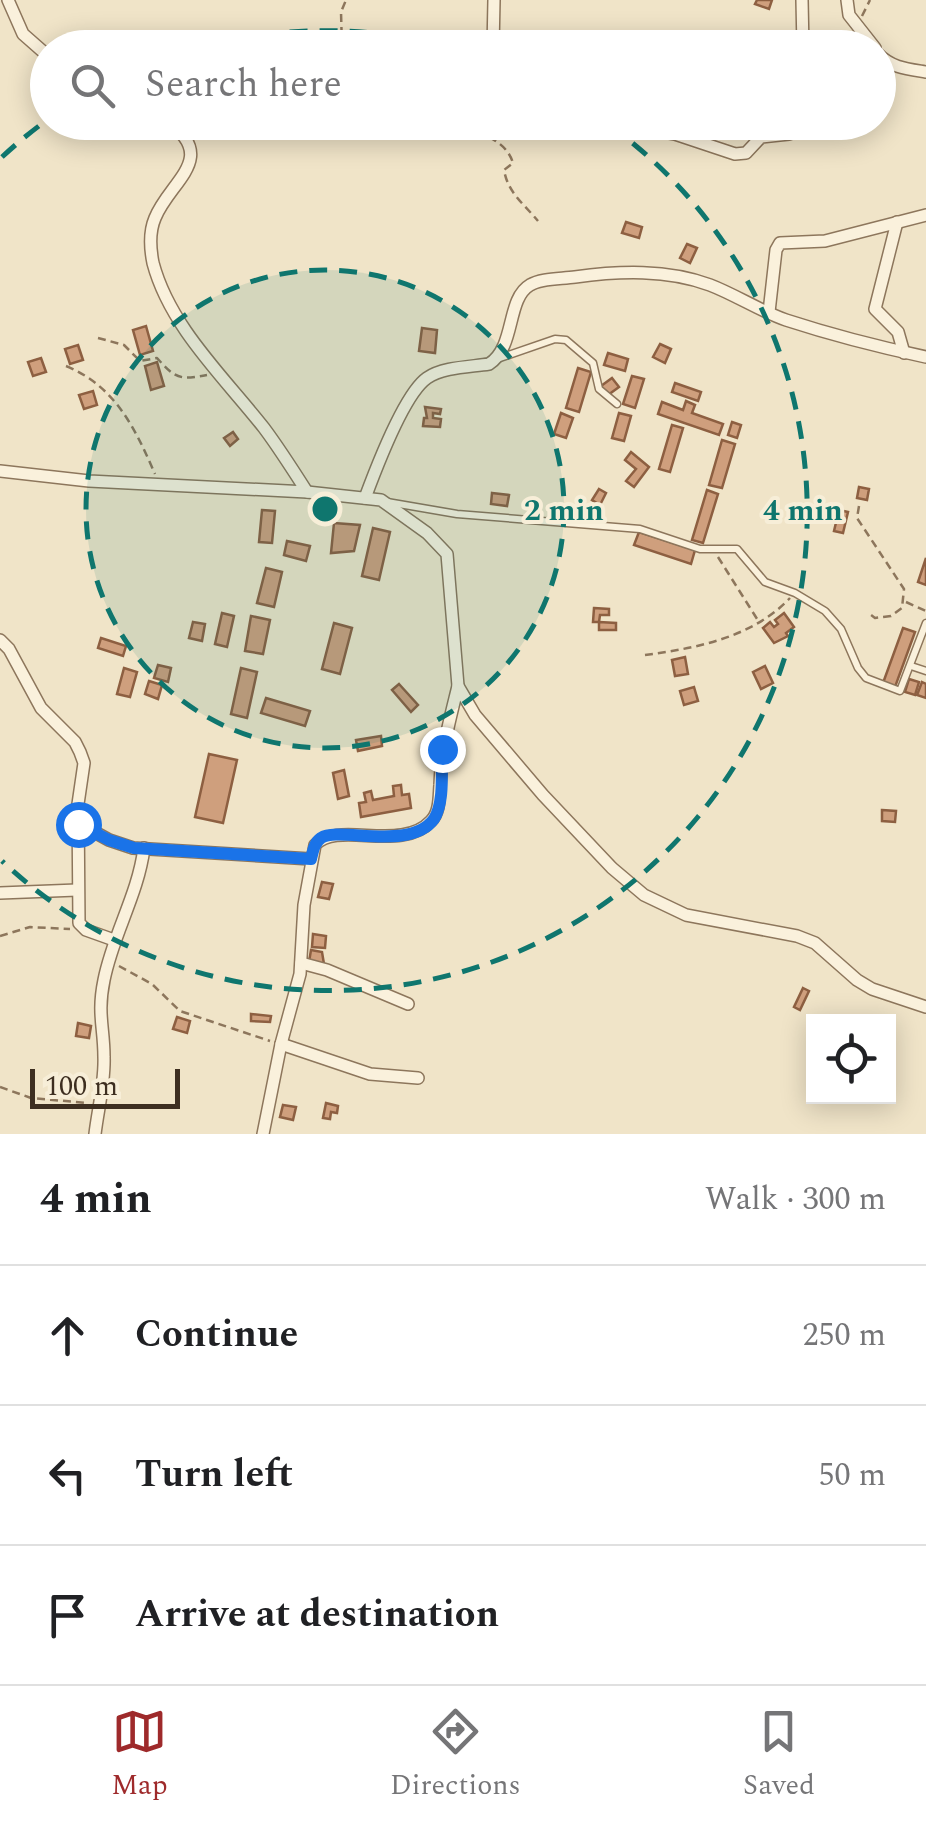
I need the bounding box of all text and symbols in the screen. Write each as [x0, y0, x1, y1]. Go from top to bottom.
search box [30, 30, 896, 140]
text: Search here [145, 56, 342, 114]
icon: search [65, 58, 120, 113]
text: 2 min [524, 488, 604, 534]
text: 4 min [763, 488, 843, 534]
centre of rings [307, 491, 343, 527]
route end [420, 727, 466, 773]
route start [56, 802, 102, 848]
map controls [806, 1014, 896, 1104]
button: locate [806, 1014, 896, 1104]
scale bar [30, 1064, 180, 1108]
text: 100 m [45, 1065, 118, 1108]
text: 4 min [40, 1168, 152, 1231]
text: Walk · 300 m [705, 1175, 886, 1224]
text: Continue [135, 1306, 298, 1364]
icon: ahead [40, 1308, 95, 1363]
text: 250 m [802, 1311, 886, 1360]
text: Turn left [135, 1446, 293, 1504]
icon: left [40, 1448, 95, 1503]
text: 50 m [818, 1451, 886, 1500]
text: Arrive at destination [135, 1586, 499, 1644]
icon: arrive [40, 1588, 95, 1643]
tab: Map [111, 1704, 168, 1807]
tab: Directions [390, 1704, 521, 1807]
tab: Saved [743, 1704, 815, 1807]

